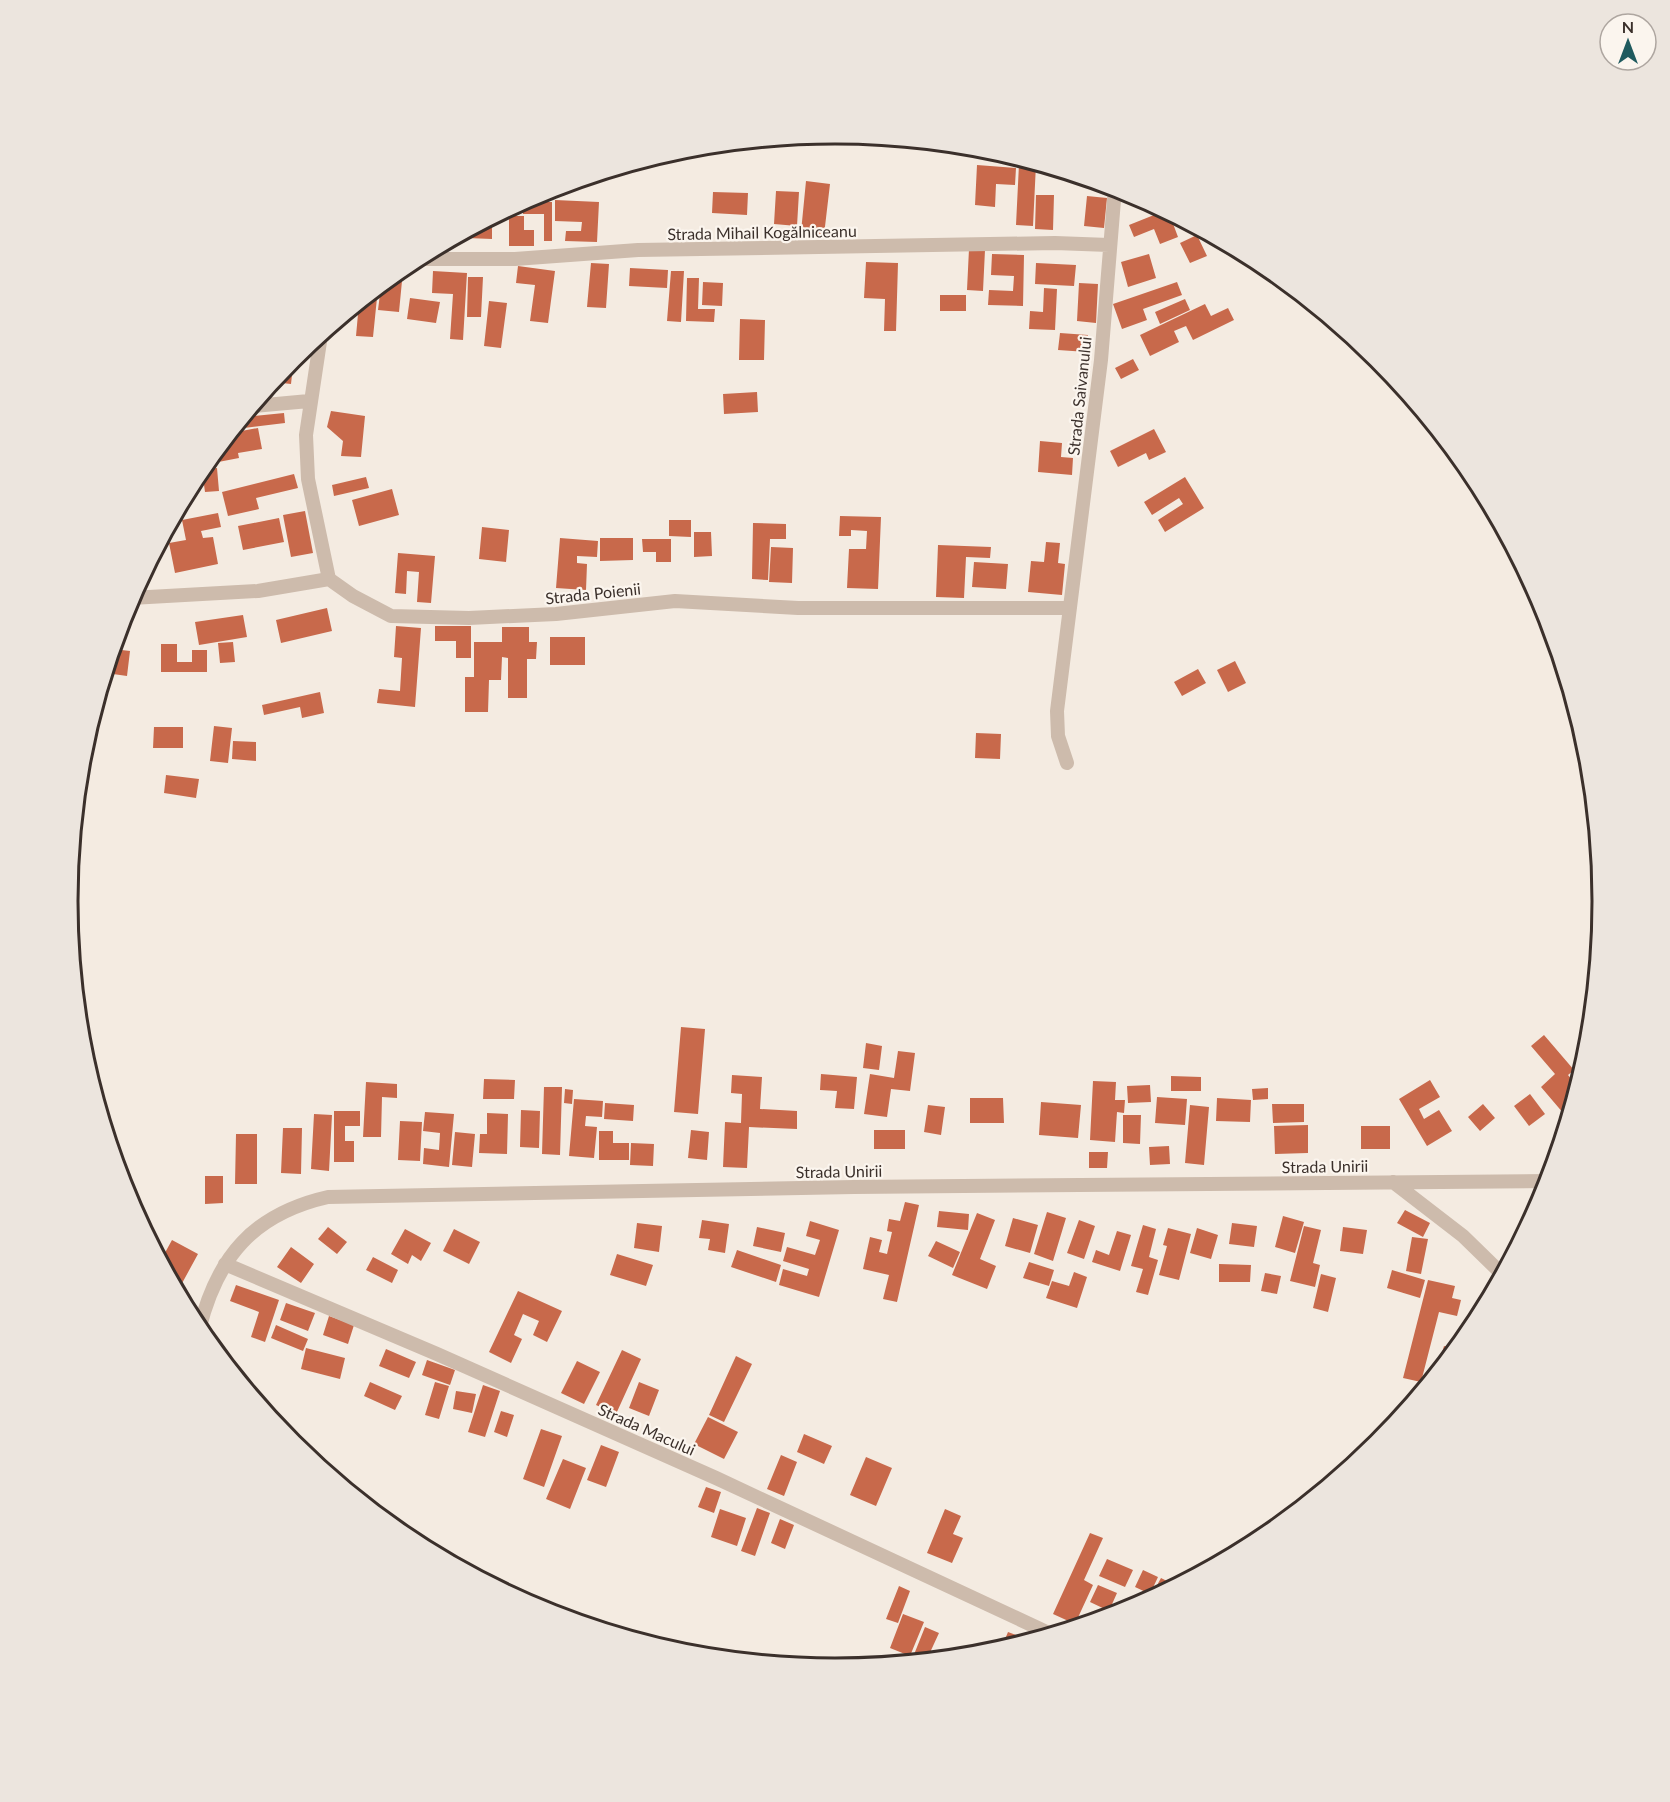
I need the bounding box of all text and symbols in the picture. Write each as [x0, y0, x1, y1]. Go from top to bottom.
north arrow [1598, 12, 1658, 72]
text: N [1622, 17, 1634, 36]
street label: Strada Mihail Kogălniceanu [667, 221, 857, 243]
street label: Strada Saivanului [1063, 336, 1095, 456]
street label: Strada Poienii [544, 579, 642, 607]
street label: Strada Unirii [1282, 1156, 1368, 1176]
street label: Strada Unirii [796, 1161, 882, 1181]
street label: Strada Macului [595, 1399, 699, 1459]

